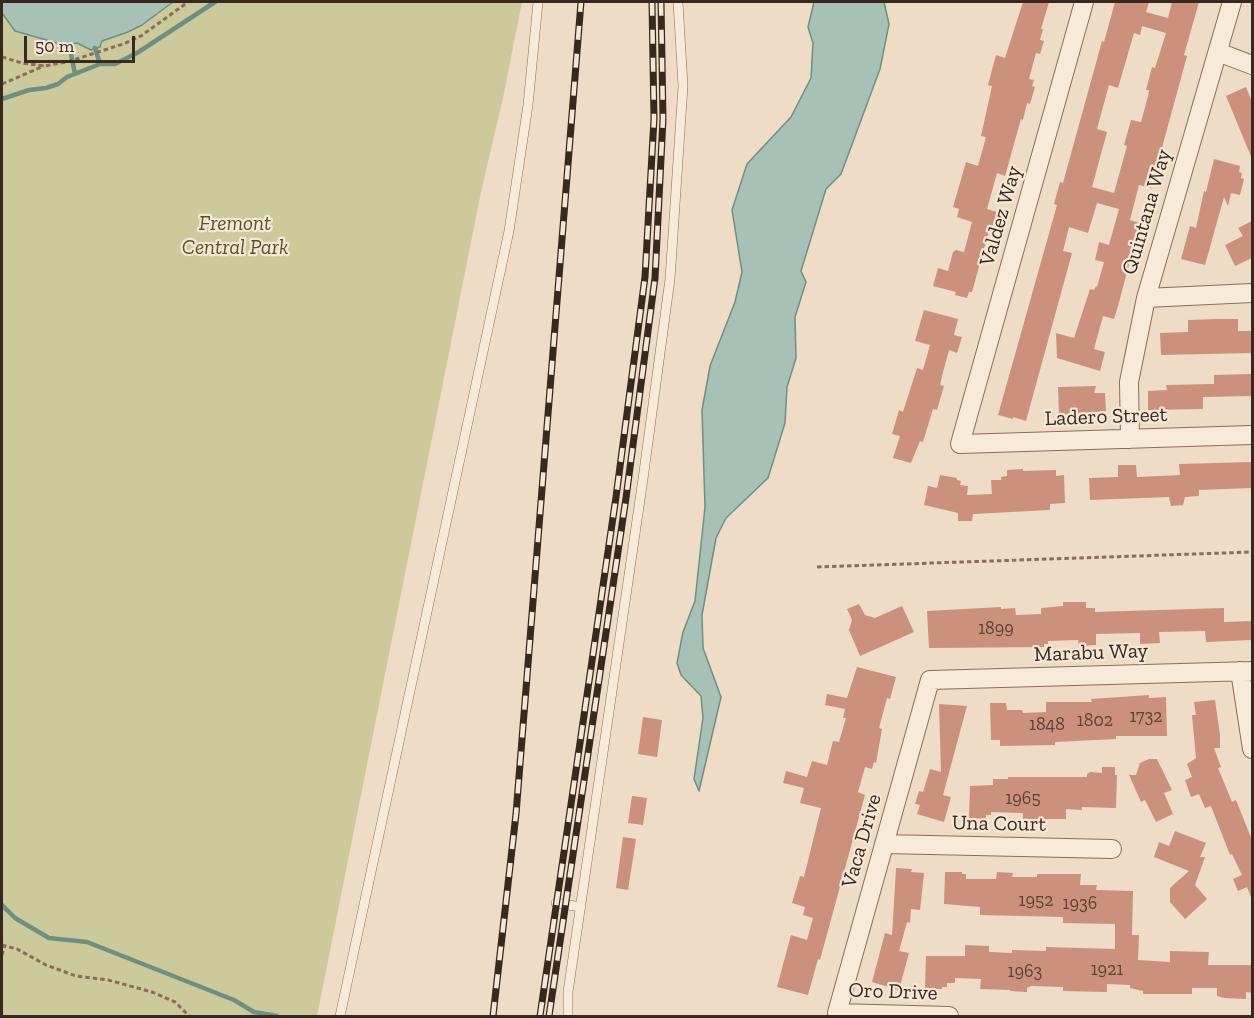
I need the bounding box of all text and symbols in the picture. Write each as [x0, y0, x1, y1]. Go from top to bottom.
scale bar [27, 24, 138, 62]
text: 50 m [35, 35, 74, 57]
street label: Quintana Way [1117, 146, 1177, 278]
street label: Valdez Way [975, 163, 1027, 269]
park label: Fremont Central Park [182, 211, 288, 261]
street label: Ladero Street [1044, 402, 1168, 432]
house number: 1899 [978, 618, 1014, 640]
street label: Marabu Way [1033, 638, 1149, 668]
house number: 1732 [1129, 706, 1163, 728]
house number: 1802 [1077, 710, 1113, 732]
house number: 1848 [1029, 714, 1065, 736]
house number: 1965 [1005, 788, 1041, 810]
street label: Vaca Drive [837, 791, 887, 891]
street label: Una Court [952, 811, 1046, 837]
house number: 1952 [1019, 890, 1053, 912]
house number: 1936 [1063, 893, 1097, 915]
house number: 1921 [1091, 959, 1123, 981]
house number: 1963 [1008, 961, 1042, 983]
street label: Oro Drive [848, 978, 938, 1006]

